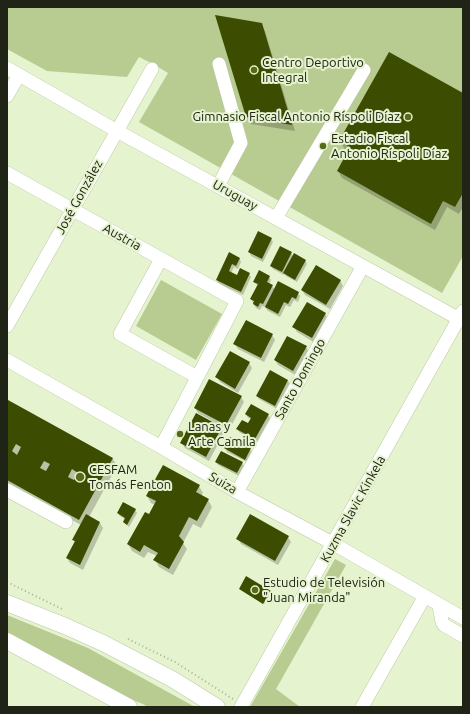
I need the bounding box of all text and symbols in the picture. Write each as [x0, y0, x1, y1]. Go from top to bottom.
place label: Centro Deportivo Integral [262, 55, 364, 86]
marker: Centro Deportivo Integral [249, 65, 259, 75]
place label: Gimnasio Fiscal Antonio Ríspoli Díaz [192, 109, 400, 125]
marker: Gimnasio Fiscal Antonio Ríspoli Díaz [403, 112, 413, 122]
place label: Estadio Fiscal Antonio Ríspoli Díaz [331, 131, 447, 162]
marker: Estadio Fiscal Antonio Ríspoli Díaz [318, 141, 328, 151]
street label: José González [52, 157, 106, 237]
street label: Uruguay [210, 176, 260, 214]
street label: Austria [100, 220, 144, 254]
street label: Santo Domingo [271, 336, 329, 422]
place label: Lanas y Arte Camila [188, 419, 256, 450]
marker: Lanas y Arte Camila [175, 429, 185, 439]
street label: Kuzma Slavic Kinkela [317, 453, 389, 565]
place label: CESFAM Tomás Fenton [89, 462, 171, 493]
street label: Suiza [206, 469, 240, 497]
marker: CESFAM Tomás Fenton [74, 471, 86, 483]
place label: Estudio de Televisión "Juan Miranda" [263, 575, 385, 606]
marker: Estudio de Televisión "Juan Miranda" [250, 585, 260, 595]

